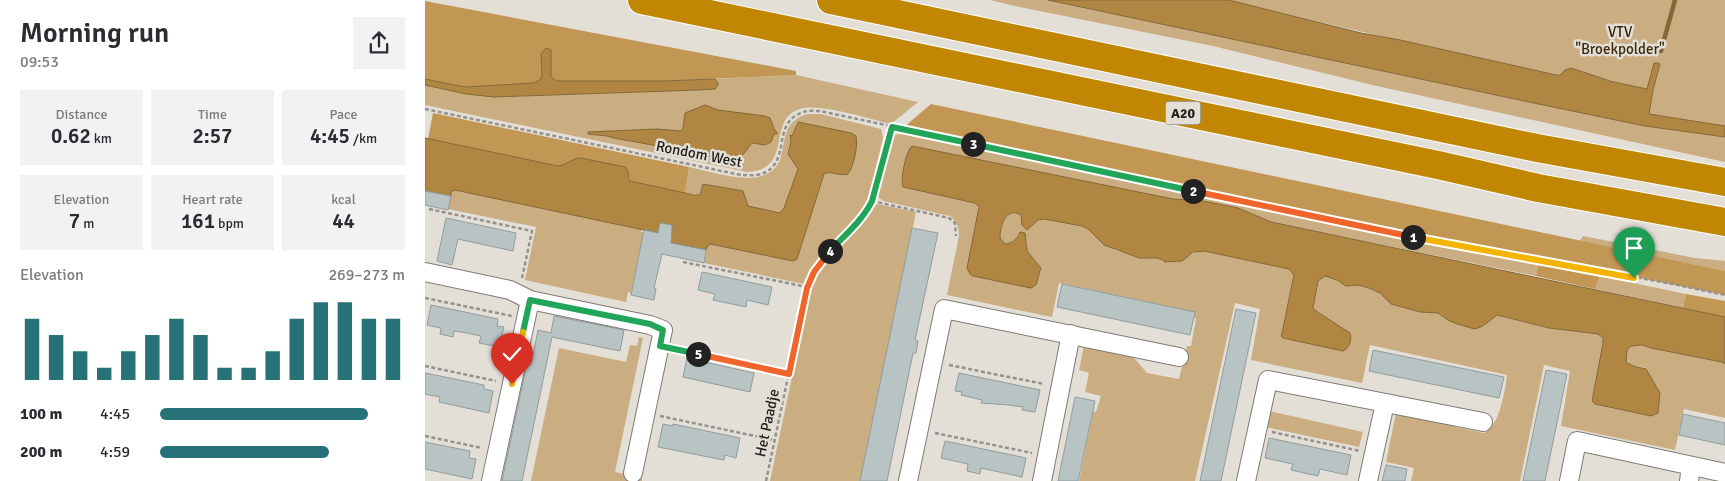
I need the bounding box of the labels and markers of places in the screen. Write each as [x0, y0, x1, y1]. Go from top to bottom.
pin: 3 [961, 132, 985, 156]
pin: 2 [1181, 178, 1205, 204]
pin: 1 [1401, 224, 1425, 250]
pin [1613, 227, 1655, 278]
pin: 4 [817, 238, 843, 264]
pin [491, 333, 533, 384]
pin: 5 [685, 342, 711, 366]

